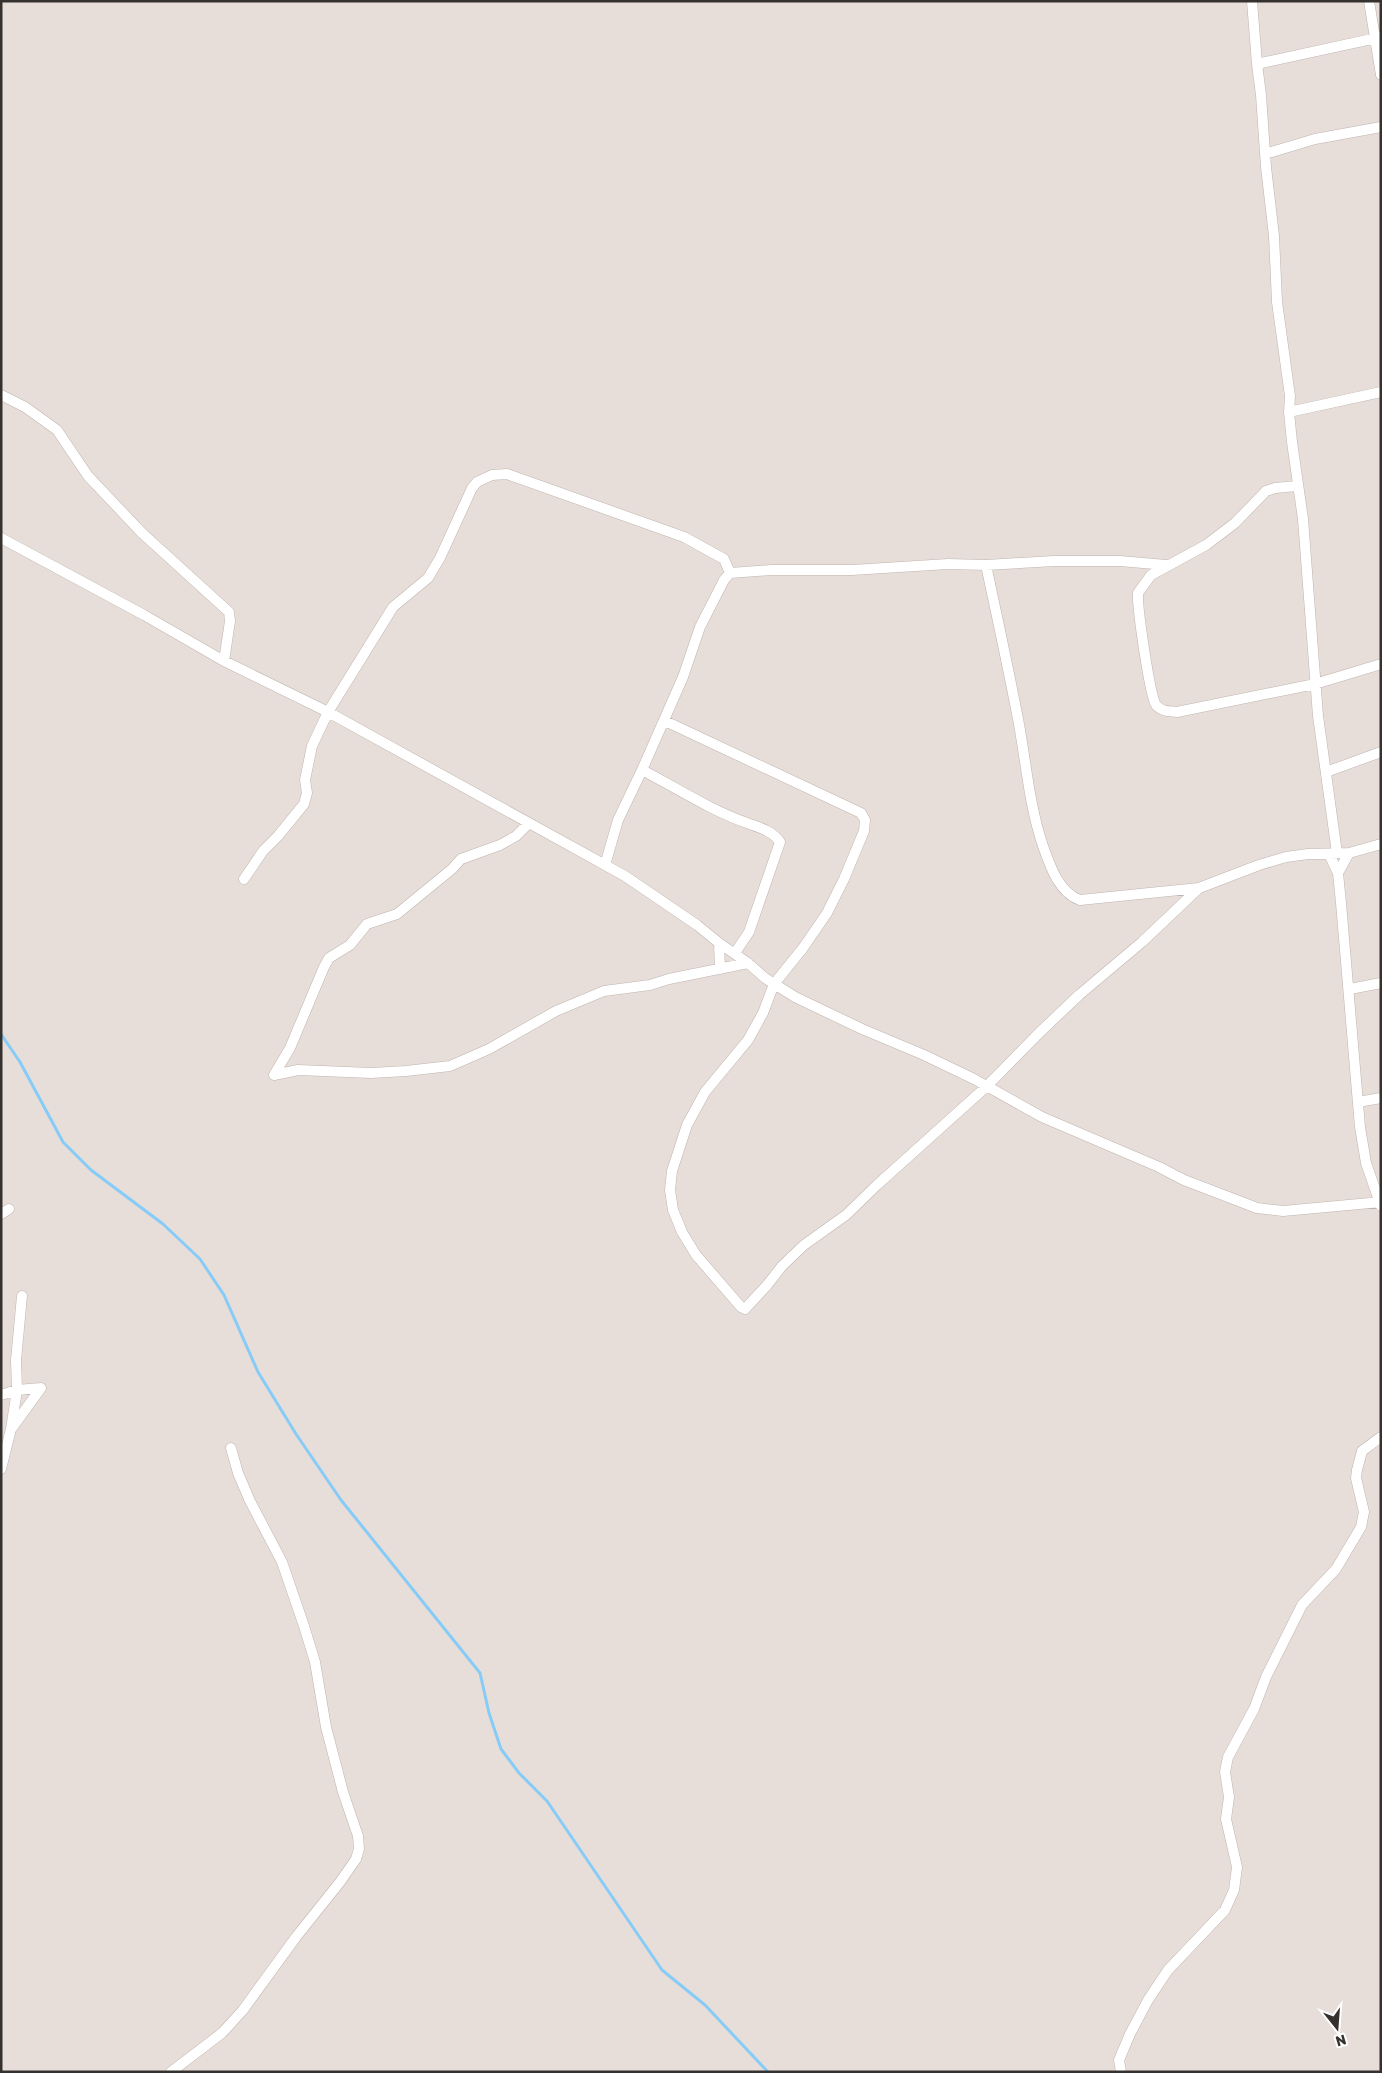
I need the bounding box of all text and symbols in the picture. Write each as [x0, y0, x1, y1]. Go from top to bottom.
north arrow [1312, 2003, 1362, 2053]
text: N [1333, 2030, 1348, 2050]

